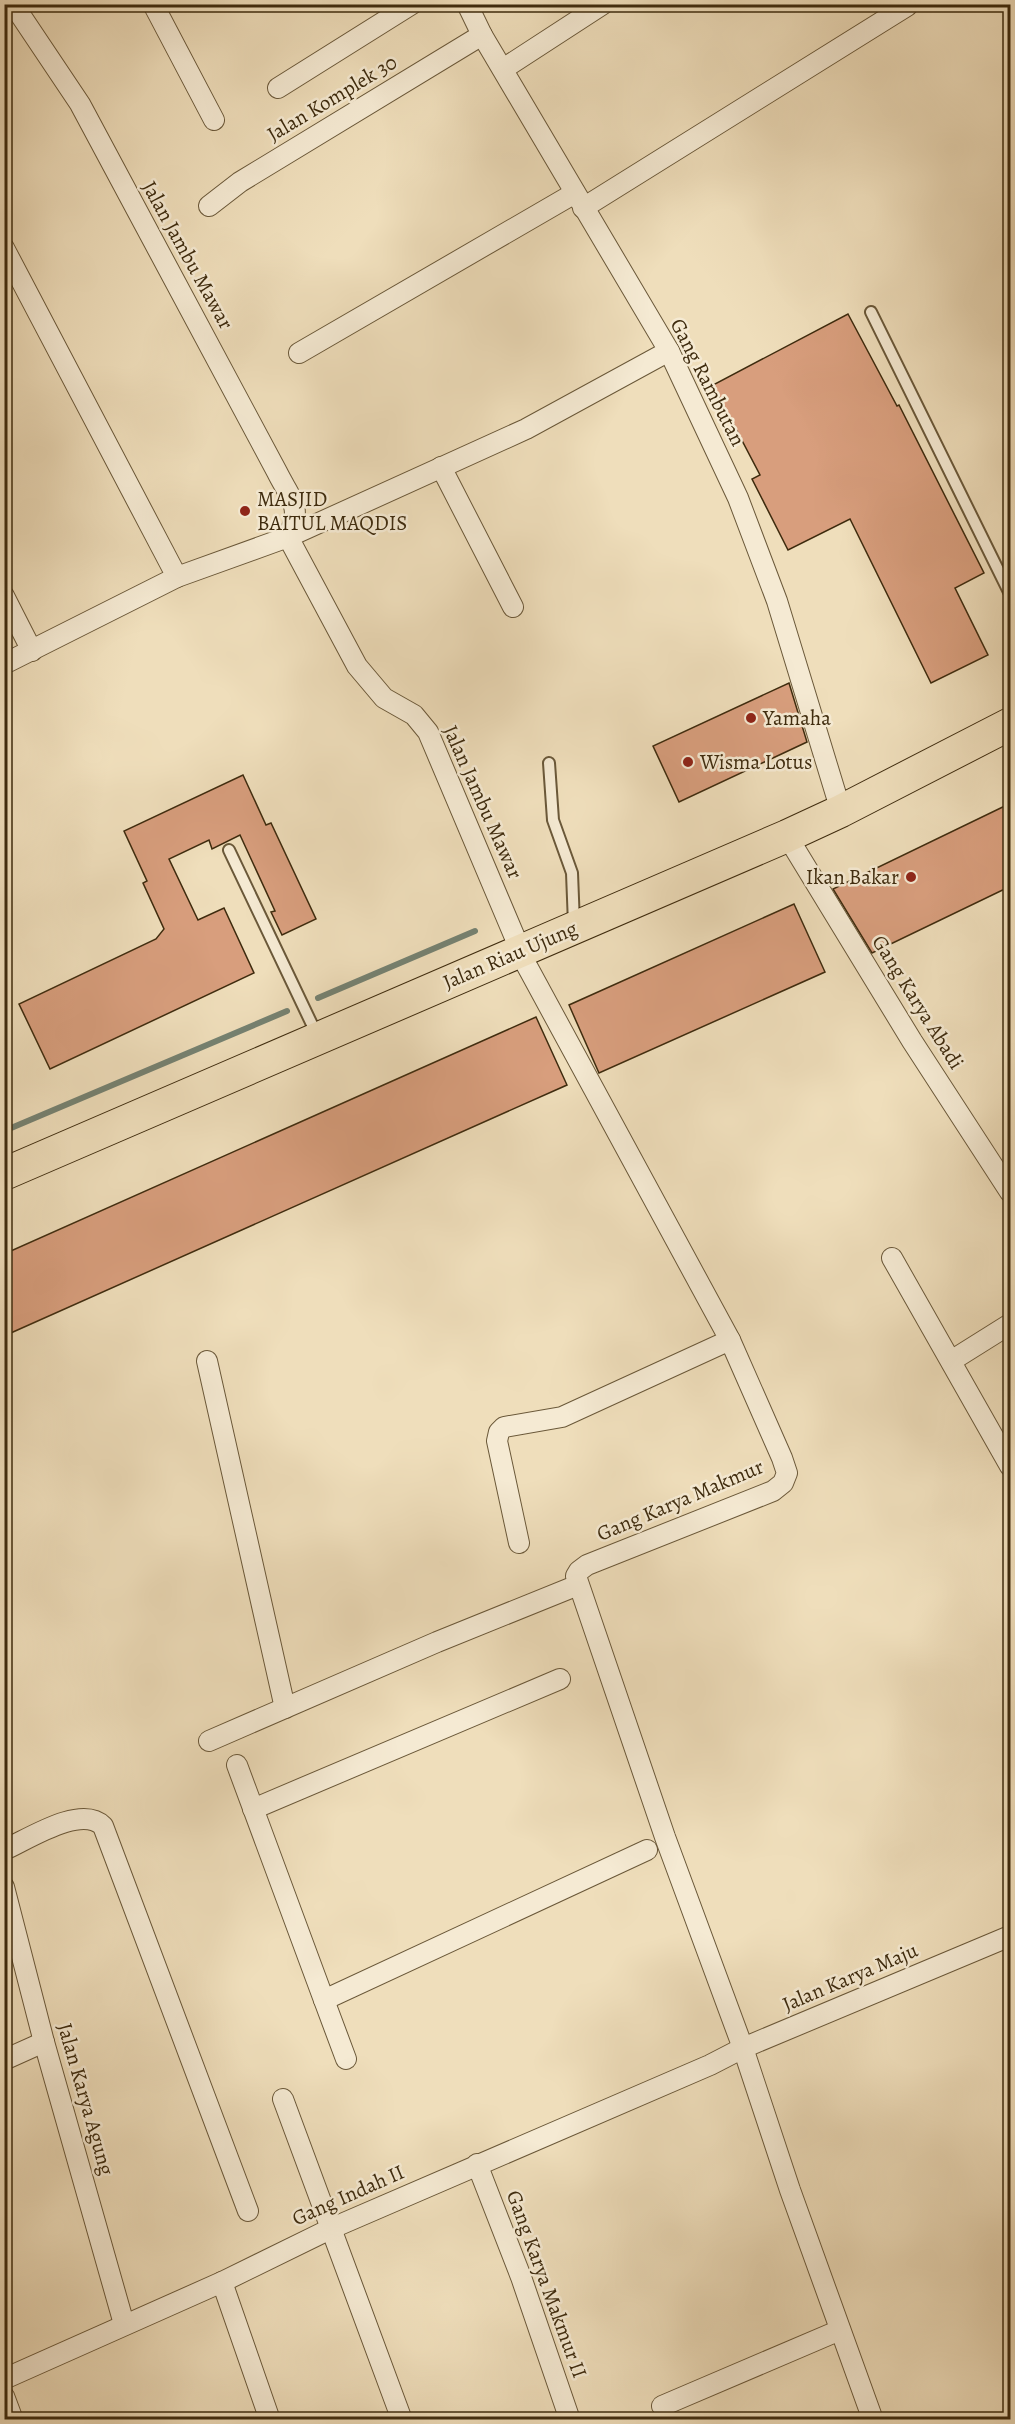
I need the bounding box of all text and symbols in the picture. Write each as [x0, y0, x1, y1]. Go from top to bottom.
street label: Jalan Komplek 30 [262, 48, 402, 148]
street label: Jalan Jambu Mawar [136, 176, 240, 334]
street label: Gang Rambutan [664, 313, 752, 451]
place label: MASJID BAITUL MAQDIS [257, 485, 408, 537]
marker: MASJID BAITUL MAQDIS [238, 504, 252, 518]
place label: Yamaha [762, 704, 831, 732]
marker: Yamaha [744, 711, 758, 725]
street label: Jalan Jambu Mawar [437, 721, 529, 883]
place label: Wisma Lotus [699, 748, 812, 776]
marker: Wisma Lotus [681, 755, 695, 769]
place label: Ikan Bakar [806, 863, 899, 891]
marker: Ikan Bakar [904, 870, 918, 884]
street label: Jalan Riau Ujung [439, 914, 582, 996]
street label: Gang Karya Abadi [865, 930, 971, 1075]
street label: Gang Karya Makmur [592, 1452, 768, 1548]
street label: Jalan Karya Maju [778, 1936, 923, 2018]
street label: Jalan Karya Agung [51, 2020, 121, 2179]
street label: Gang Indah II [287, 2158, 409, 2232]
street label: Gang Karya Makmur II [500, 2186, 594, 2382]

